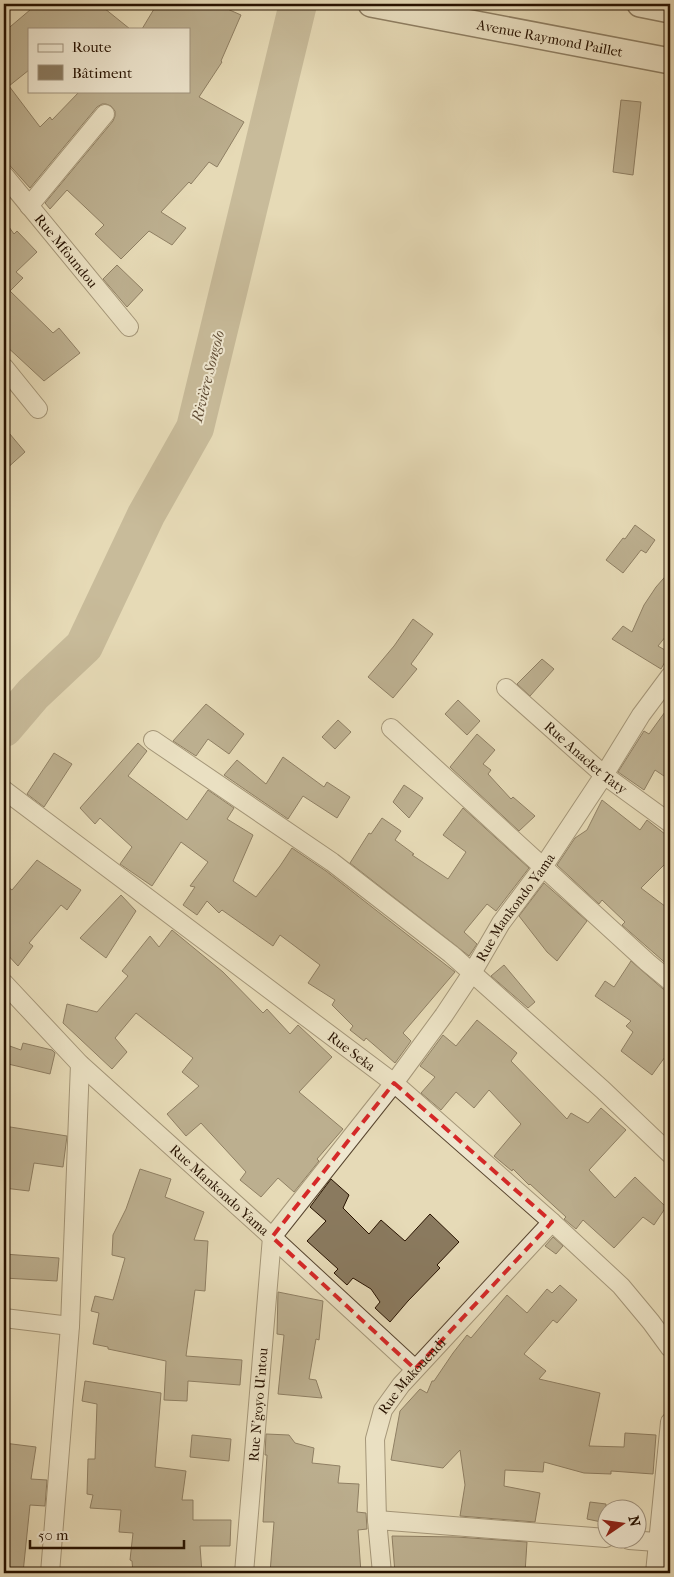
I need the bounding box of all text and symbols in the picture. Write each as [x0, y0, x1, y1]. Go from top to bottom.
street label: Avenue Raymond Paillet [474, 16, 624, 60]
legend [28, 28, 190, 92]
text: Route [72, 38, 112, 56]
text: Bâtiment [72, 64, 133, 82]
street label: Rue Mfoundou [31, 210, 102, 291]
water label: Rivière Songolo [188, 328, 228, 425]
street label: Rue Anaclet Taty [541, 718, 631, 798]
street label: Rue Mankondo Yama [472, 849, 559, 965]
street label: Rue Seka [324, 1028, 380, 1075]
street label: Rue Mankondo Yama [166, 1141, 273, 1239]
street label: Rue Makouendi [374, 1334, 449, 1418]
street label: Rue N'goyo U'ntou [245, 1347, 271, 1462]
north arrow [596, 1500, 646, 1550]
text: N [625, 1514, 644, 1529]
scale bar [30, 1517, 184, 1549]
text: 50 m [38, 1526, 69, 1544]

